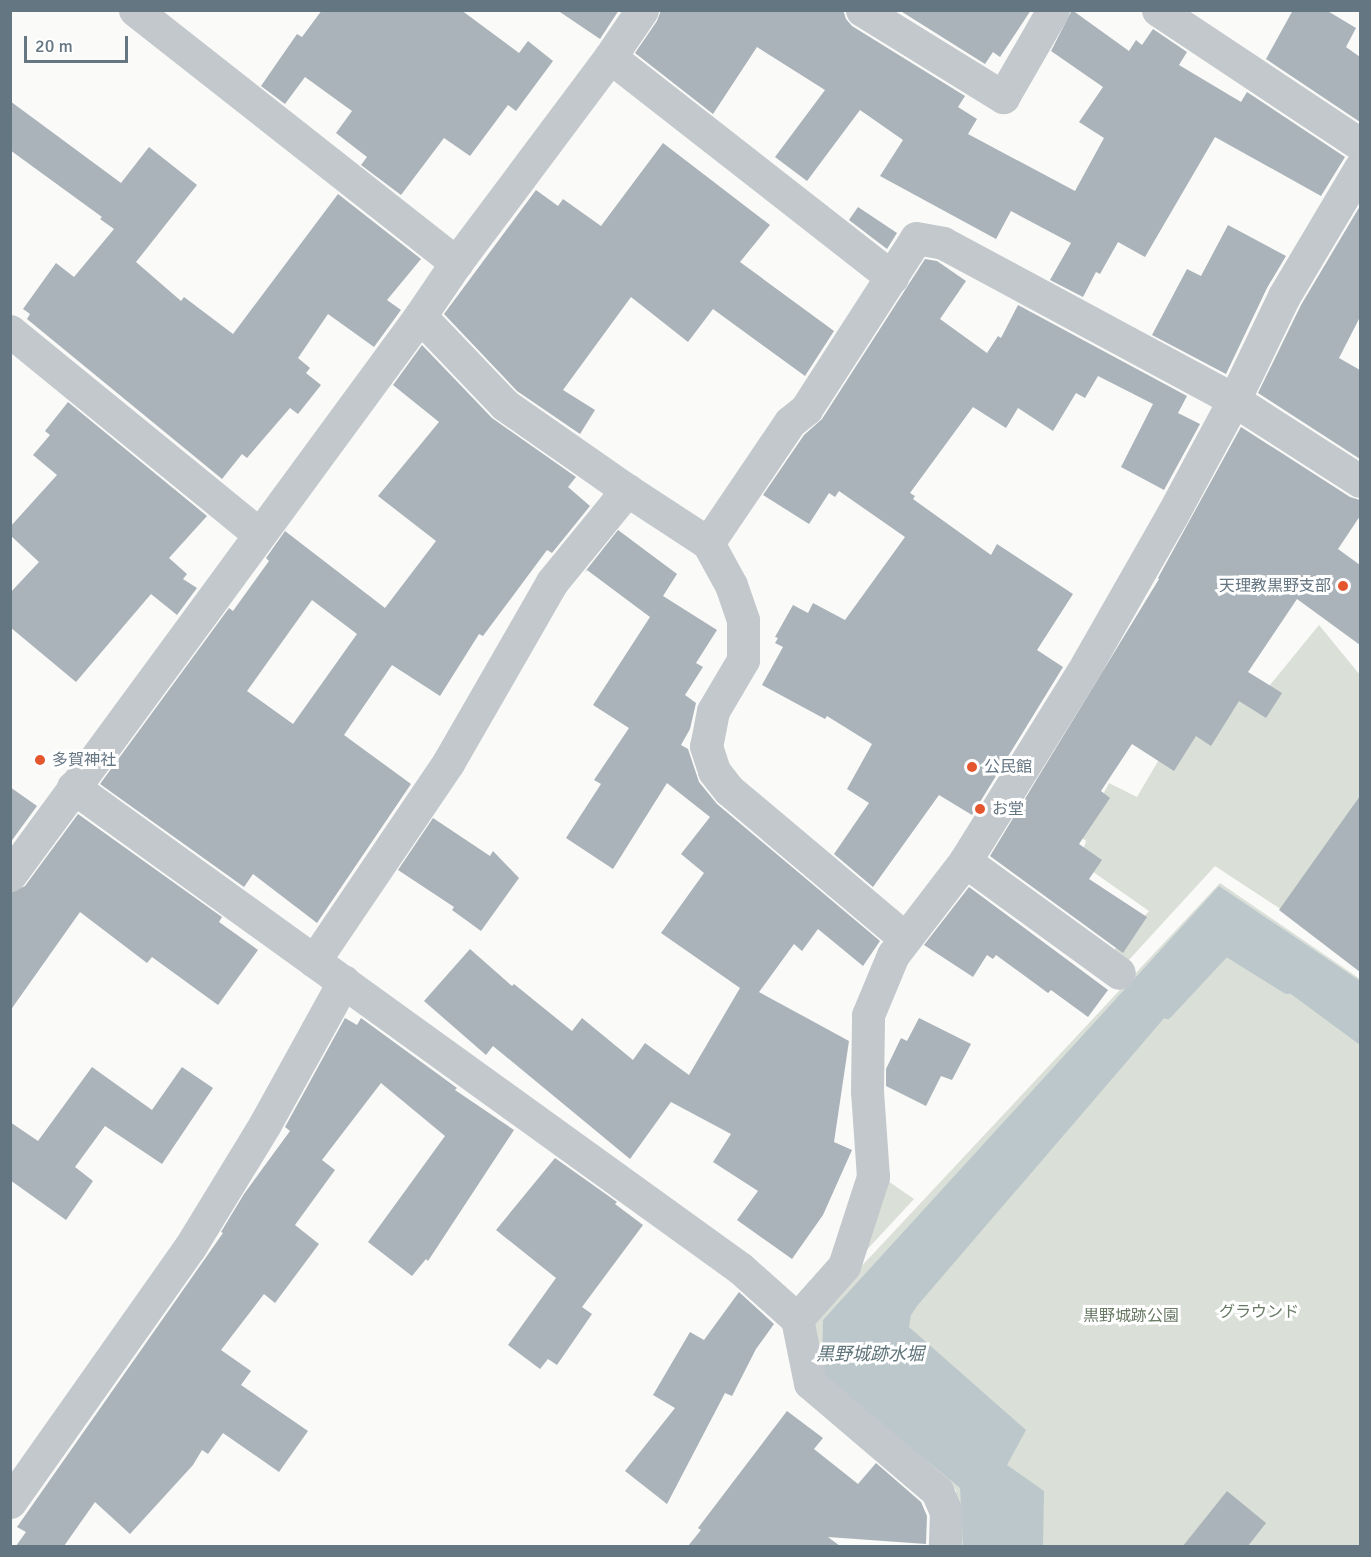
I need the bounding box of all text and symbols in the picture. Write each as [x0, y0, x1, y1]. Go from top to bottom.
scale bar [27, 24, 130, 62]
text: 20 m [35, 35, 73, 57]
place label: 天理教黒野支部 [1219, 576, 1331, 596]
marker: 天理教黒野支部 [1336, 579, 1350, 593]
place label: 多賀神社 [52, 750, 116, 770]
marker: 多賀神社 [33, 753, 47, 767]
place label: 公民館 [984, 757, 1032, 777]
marker: 公民館 [965, 760, 979, 774]
place label: お堂 [992, 799, 1024, 819]
marker: お堂 [973, 802, 987, 816]
park label: グラウンド [1219, 1302, 1299, 1322]
park label: 黒野城跡公園 [1083, 1306, 1179, 1326]
water label: 黒野城跡水堀 [816, 1343, 924, 1365]

